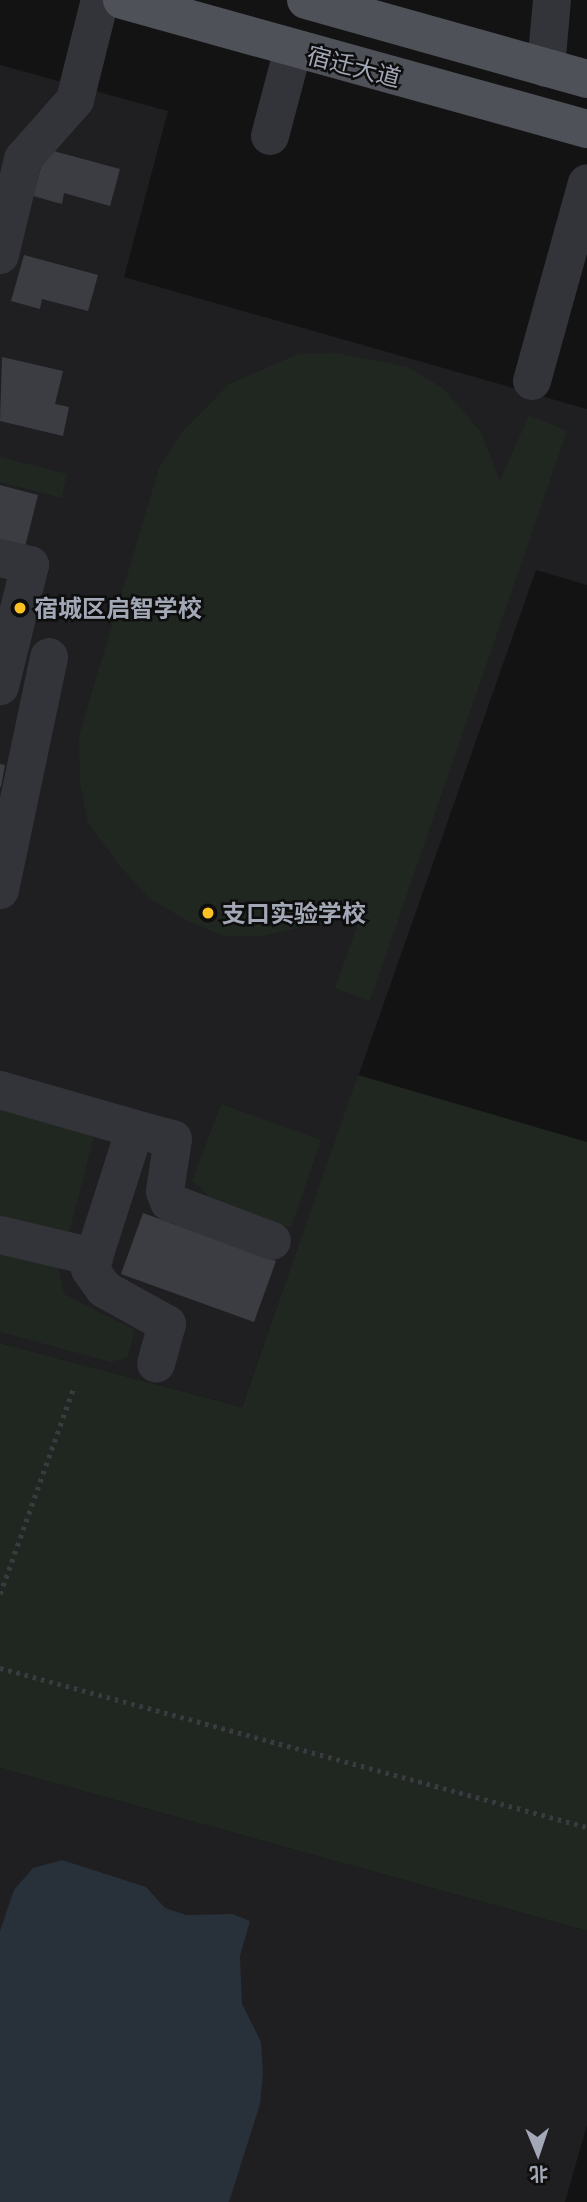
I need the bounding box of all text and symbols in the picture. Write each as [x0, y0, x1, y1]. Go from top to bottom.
street label: 宿迁大道 [304, 40, 404, 92]
place label: 宿城区启智学校 [34, 594, 202, 622]
marker: 宿城区启智学校 [12, 600, 28, 616]
place label: 支口实验学校 [222, 899, 366, 927]
marker: 支口实验学校 [200, 905, 216, 921]
north arrow [503, 2118, 573, 2188]
text: 北 [529, 2163, 549, 2186]

